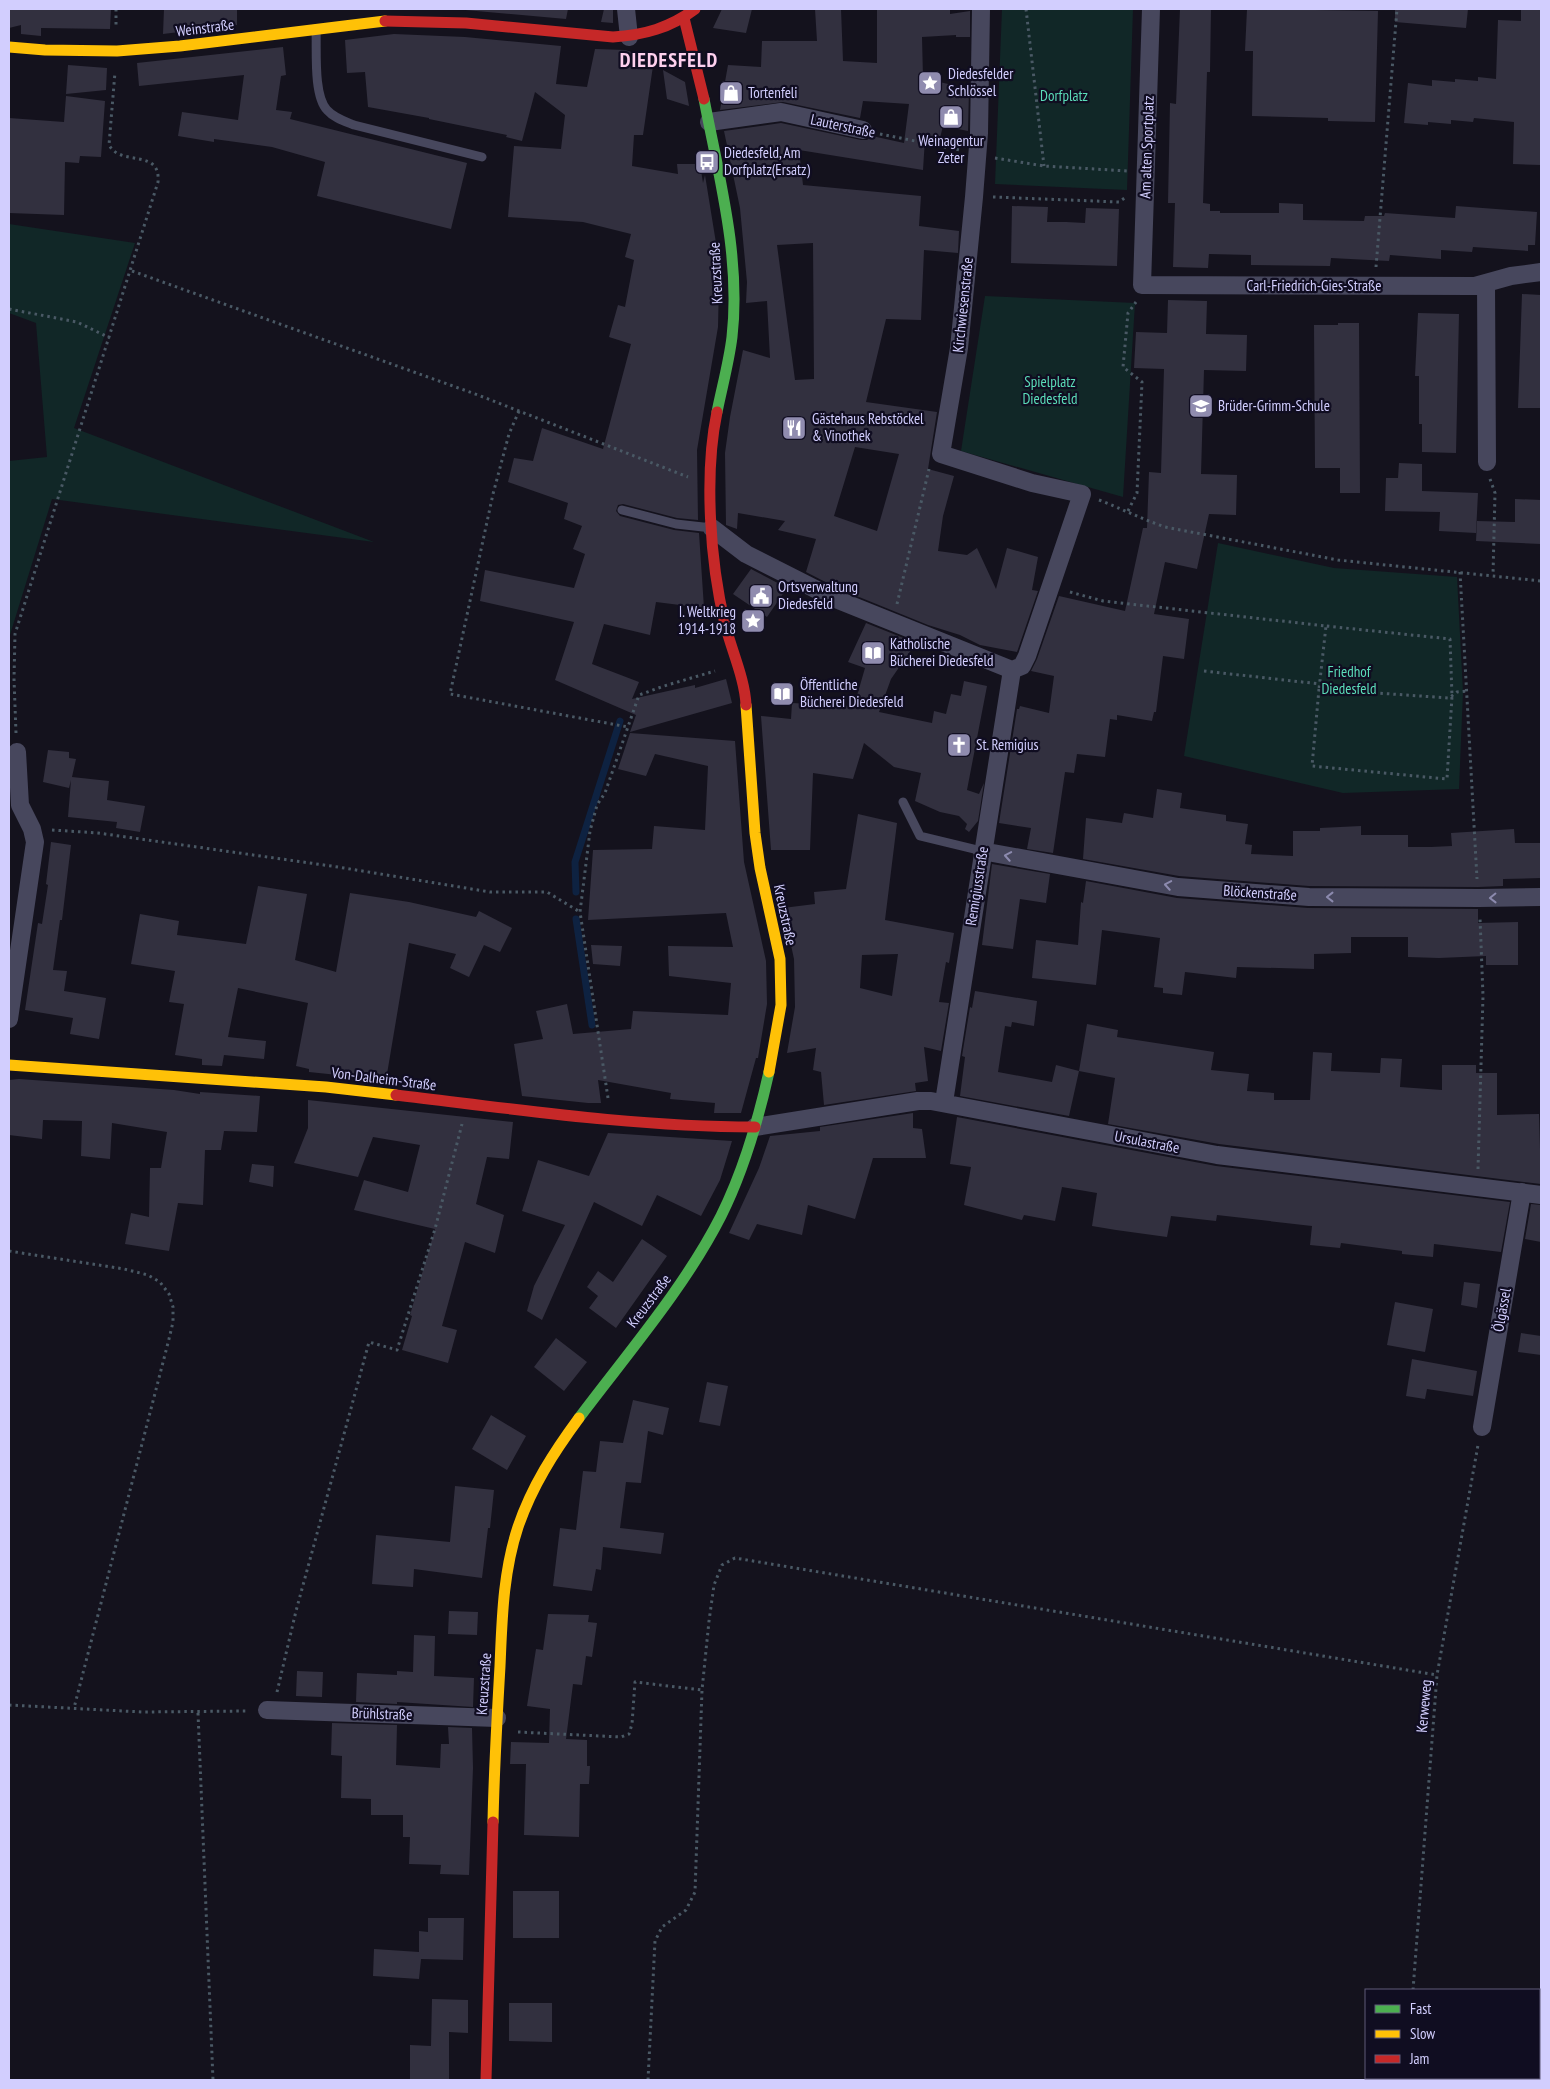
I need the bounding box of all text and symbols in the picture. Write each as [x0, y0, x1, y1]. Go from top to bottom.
street label: Weinstraße [175, 15, 235, 40]
district label: DIEDESFELD [620, 47, 718, 73]
place label: Diedesfelder Schlössel [948, 64, 1014, 100]
place icon: Diedesfelder Schlössel [917, 70, 943, 96]
shop icon: Tortenfeli [718, 80, 744, 106]
place label: Tortenfeli [748, 83, 798, 102]
park label: Dorfplatz [1040, 86, 1088, 105]
street label: Am alten Sportplatz [1135, 95, 1158, 199]
shop icon: Weinagentur Zeter [938, 104, 964, 130]
street label: Lauterstraße [809, 109, 877, 142]
place label: Weinagentur Zeter [918, 131, 985, 167]
place label: Diedesfeld, Am Dorfplatz(Ersatz) [724, 143, 811, 179]
bus stop icon: Diedesfeld, Am Dorfplatz(Ersatz) [694, 149, 720, 175]
street label: Kreuzstraße [704, 242, 727, 305]
street label: Kirchwiesenstraße [948, 256, 977, 354]
street label: Carl-Friedrich-Gies-Straße [1246, 276, 1382, 295]
park label: Spielplatz Diedesfeld [1022, 372, 1078, 408]
school or university icon: Brüder-Grimm-Schule [1188, 393, 1214, 419]
place label: Brüder-Grimm-Schule [1218, 396, 1330, 415]
place label: Gästehaus Rebstöckel & Vinothek [812, 409, 924, 445]
restaurant icon: Gästehaus Rebstöckel & Vinothek [781, 415, 807, 441]
place label: Ortsverwaltung Diedesfeld [778, 577, 858, 613]
public building icon: Ortsverwaltung Diedesfeld [748, 583, 774, 609]
place label: I. Weltkrieg 1914-1918 [678, 602, 736, 638]
place icon: I. Weltkrieg 1914-1918 [740, 608, 766, 634]
place label: Katholische Bücherei Diedesfeld [890, 634, 993, 670]
library icon: Katholische Bücherei Diedesfeld [860, 640, 886, 666]
park label: Friedhof Diedesfeld [1321, 662, 1377, 698]
place label: Öffentliche Bücherei Diedesfeld [800, 675, 903, 711]
library icon: Öffentliche Bücherei Diedesfeld [769, 681, 795, 707]
church icon: St. Remigius [946, 732, 972, 758]
place label: St. Remigius [976, 735, 1039, 754]
street label: Remigiusstraße [961, 845, 992, 927]
one-way arrow [1004, 851, 1013, 861]
one-way arrow [1164, 880, 1172, 891]
street label: Blöckenstraße [1223, 880, 1297, 905]
street label: Kreuzstraße [770, 883, 801, 947]
one-way arrow [1326, 892, 1334, 902]
one-way arrow [1488, 893, 1496, 903]
street label: Von-Dalheim-Straße [330, 1063, 438, 1094]
street label: Ursulastraße [1113, 1126, 1181, 1157]
street label: Kreuzstraße [622, 1270, 675, 1331]
street label: Ölgässel [1488, 1286, 1515, 1333]
street label: Kreuzstraße [472, 1652, 495, 1716]
street label: Kerweweg [1412, 1679, 1435, 1733]
street label: Brühlstraße [351, 1703, 413, 1724]
legend [1365, 1989, 1540, 2079]
text: Fast [1410, 1999, 1431, 2018]
text: Slow [1410, 2024, 1435, 2043]
text: Jam [1409, 2049, 1429, 2068]

